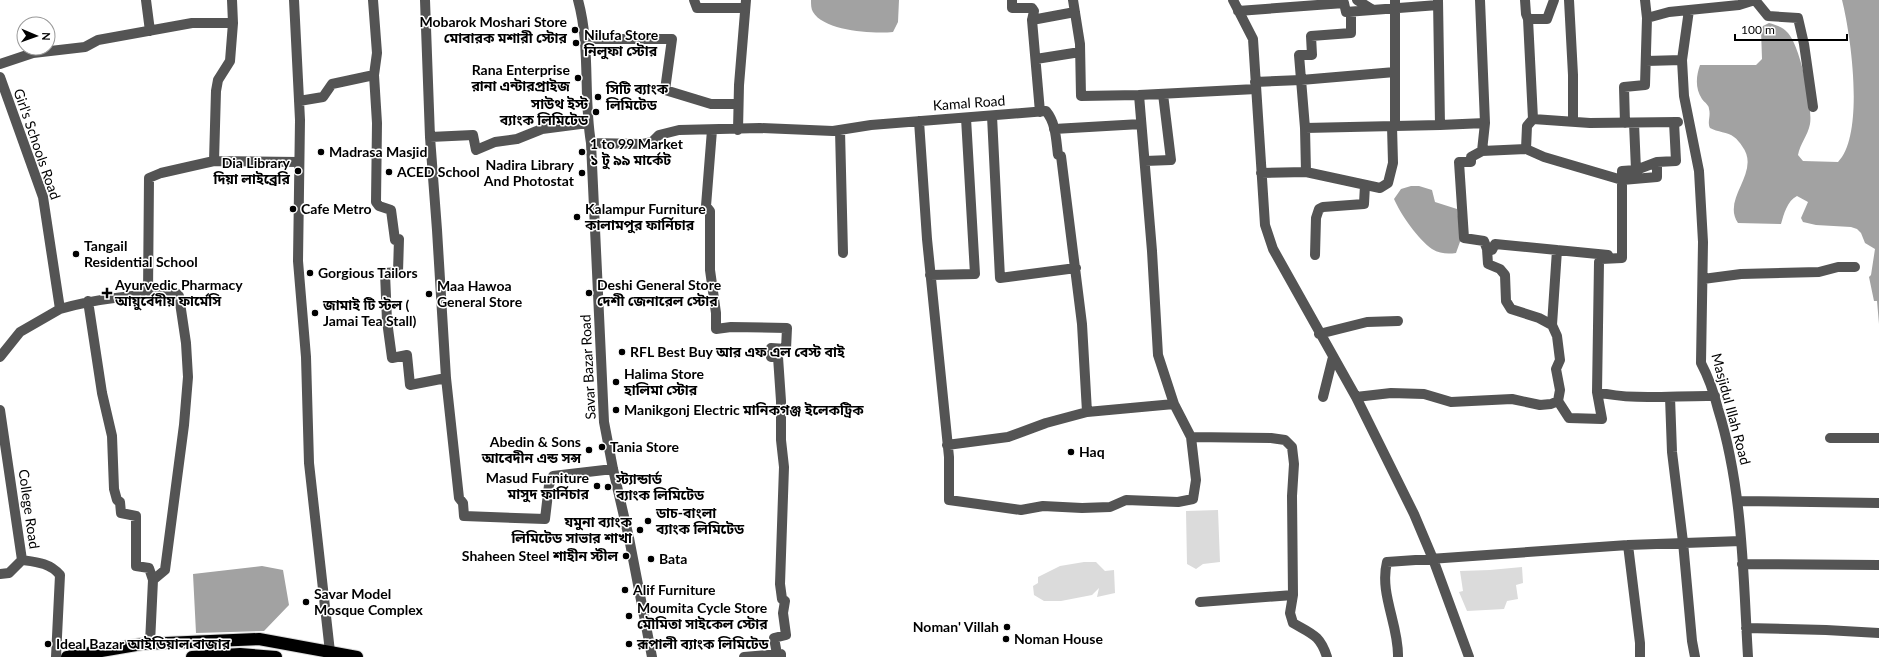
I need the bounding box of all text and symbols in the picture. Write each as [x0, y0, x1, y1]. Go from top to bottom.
place label: Mobarok Moshari Store মোবারক মশারী স্টোর [419, 13, 568, 46]
north arrow [16, 16, 56, 56]
scale bar [1735, 16, 1847, 42]
text: 100 m [1741, 22, 1775, 37]
marker: Mobarok Moshari Store মোবারক মশারী স্টোর [570, 25, 580, 35]
place label: Nilufa Store নিলুফা স্টোর [583, 26, 659, 60]
text: N [40, 32, 53, 41]
marker: Nilufa Store নিলুফা স্টোর [571, 38, 581, 48]
place label: Rana Enterprise রানা এন্টারপ্রাইজ [470, 61, 571, 94]
marker: Rana Enterprise রানা এন্টারপ্রাইজ [573, 73, 583, 83]
place label: সিটি ব্যাংক লিমিটেড [605, 80, 669, 113]
street label: Girl's Schools Road [11, 86, 64, 202]
street label: Kamal Road [932, 91, 1006, 114]
marker: সিটি ব্যাংক লিমিটেড [593, 92, 603, 102]
place label: সাউথ ইস্ট ব্যাংক লিমিটেড [499, 95, 589, 128]
marker: সাউথ ইস্ট ব্যাংক লিমিটেড [591, 107, 601, 117]
place label: 1 to 99 Market ১ টু ৯৯ মার্কেট [590, 135, 684, 170]
place label: Madrasa Masjid [329, 143, 427, 160]
marker: Madrasa Masjid [316, 147, 326, 157]
marker: 1 to 99 Market ১ টু ৯৯ মার্কেট [577, 147, 587, 157]
place label: Dia Library দিয়া লাইব্রেরি [212, 154, 291, 187]
place label: Nadira Library And Photostat [483, 156, 575, 189]
place label: ACED School [396, 163, 480, 180]
marker: Dia Library দিয়া লাইব্রেরি [293, 166, 303, 176]
marker: ACED School [384, 167, 394, 177]
marker: Nadira Library And Photostat [577, 168, 587, 178]
place label: Cafe Metro [301, 200, 372, 217]
place label: Kalampur Furniture কালামপুর ফার্নিচার [584, 200, 706, 234]
marker: Cafe Metro [288, 204, 298, 214]
marker: Kalampur Furniture কালামপুর ফার্নিচার [572, 212, 582, 222]
place label: Tangail Residential School [84, 237, 198, 270]
marker: Tangail Residential School [71, 249, 81, 259]
place label: Gorgious Tailors [318, 264, 418, 281]
marker: Gorgious Tailors [305, 268, 315, 278]
place label: Ayurvedic Pharmacy আয়ুর্বেদীয় ফার্মেসি [114, 276, 243, 311]
place label: Deshi General Store দেশী জেনারেল স্টোর [597, 276, 722, 309]
place label: Maa Hawoa General Store [437, 277, 523, 310]
marker: Ayurvedic Pharmacy আয়ুর্বেদীয় ফার্মেসি [102, 288, 112, 298]
marker: Deshi General Store দেশী জেনারেল স্টোর [584, 288, 594, 298]
marker: Maa Hawoa General Store [424, 289, 434, 299]
place label: জামাই টি স্টল ( Jamai Tea Stall) [322, 296, 417, 329]
marker: জামাই টি স্টল ( Jamai Tea Stall) [310, 308, 320, 318]
street label: Savar Bazar Road [576, 314, 599, 420]
place label: RFL Best Buy আর এফ এল বেস্ট বাই [630, 343, 845, 360]
marker: RFL Best Buy আর এফ এল বেস্ট বাই [617, 347, 627, 357]
street label: Masjidul Illah Road [1708, 351, 1755, 467]
place label: Halima Store হালিমা স্টোর [623, 365, 705, 398]
marker: Halima Store হালিমা স্টোর [611, 377, 621, 387]
place label: Manikgonj Electric মানিকগঞ্জ ইলেকট্রিক [624, 401, 864, 418]
marker: Manikgonj Electric মানিকগঞ্জ ইলেকট্রিক [611, 405, 621, 415]
place label: Abedin & Sons আবেদীন এন্ড সন্স [481, 433, 581, 466]
place label: Tania Store [610, 438, 680, 455]
marker: Tania Store [597, 442, 607, 452]
place label: Haq [1079, 443, 1105, 460]
marker: Abedin & Sons আবেদীন এন্ড সন্স [584, 445, 594, 455]
marker: Haq [1066, 447, 1076, 457]
street label: College Road [15, 468, 44, 550]
place label: Masud Furniture মাসুদ ফার্নিচার [486, 469, 590, 503]
place label: স্ট্যান্ডার্ড ব্যাংক লিমিটেড [615, 470, 705, 503]
marker: Masud Furniture মাসুদ ফার্নিচার [592, 481, 602, 491]
marker: স্ট্যান্ডার্ড ব্যাংক লিমিটেড [603, 482, 613, 492]
place label: ডাচ-বাংলা ব্যাংক লিমিটেড [655, 504, 745, 537]
place label: যমুনা ব্যাংক লিমিটেড সাভার শাখা [510, 513, 633, 546]
marker: ডাচ-বাংলা ব্যাংক লিমিটেড [643, 516, 653, 526]
marker: যমুনা ব্যাংক লিমিটেড সাভার শাখা [635, 525, 645, 535]
place label: Shaheen Steel শাহীন স্টীল [462, 547, 618, 564]
place label: Bata [659, 550, 687, 567]
marker: Shaheen Steel শাহীন স্টীল [621, 551, 631, 561]
marker: Bata [646, 554, 656, 564]
place label: Alif Furniture [632, 581, 716, 598]
place label: Savar Model Mosque Complex [314, 585, 424, 618]
marker: Alif Furniture [620, 585, 630, 595]
marker: Savar Model Mosque Complex [301, 597, 311, 607]
place label: Moumita Cycle Store মৌমিতা সাইকেল স্টোর [637, 599, 768, 632]
marker: Moumita Cycle Store মৌমিতা সাইকেল স্টোর [624, 611, 634, 621]
place label: Noman' Villah [913, 618, 999, 635]
marker: Noman' Villah [1002, 622, 1012, 632]
place label: Noman House [1014, 630, 1103, 647]
marker: Noman House [1001, 634, 1011, 644]
place label: Ideal Bazar আইডিয়াল বাজার [56, 635, 231, 652]
place label: রূপালী ব্যাংক লিমিটেড [636, 635, 770, 652]
marker: Ideal Bazar আইডিয়াল বাজার [43, 639, 53, 649]
marker: রূপালী ব্যাংক লিমিটেড [624, 639, 634, 649]

